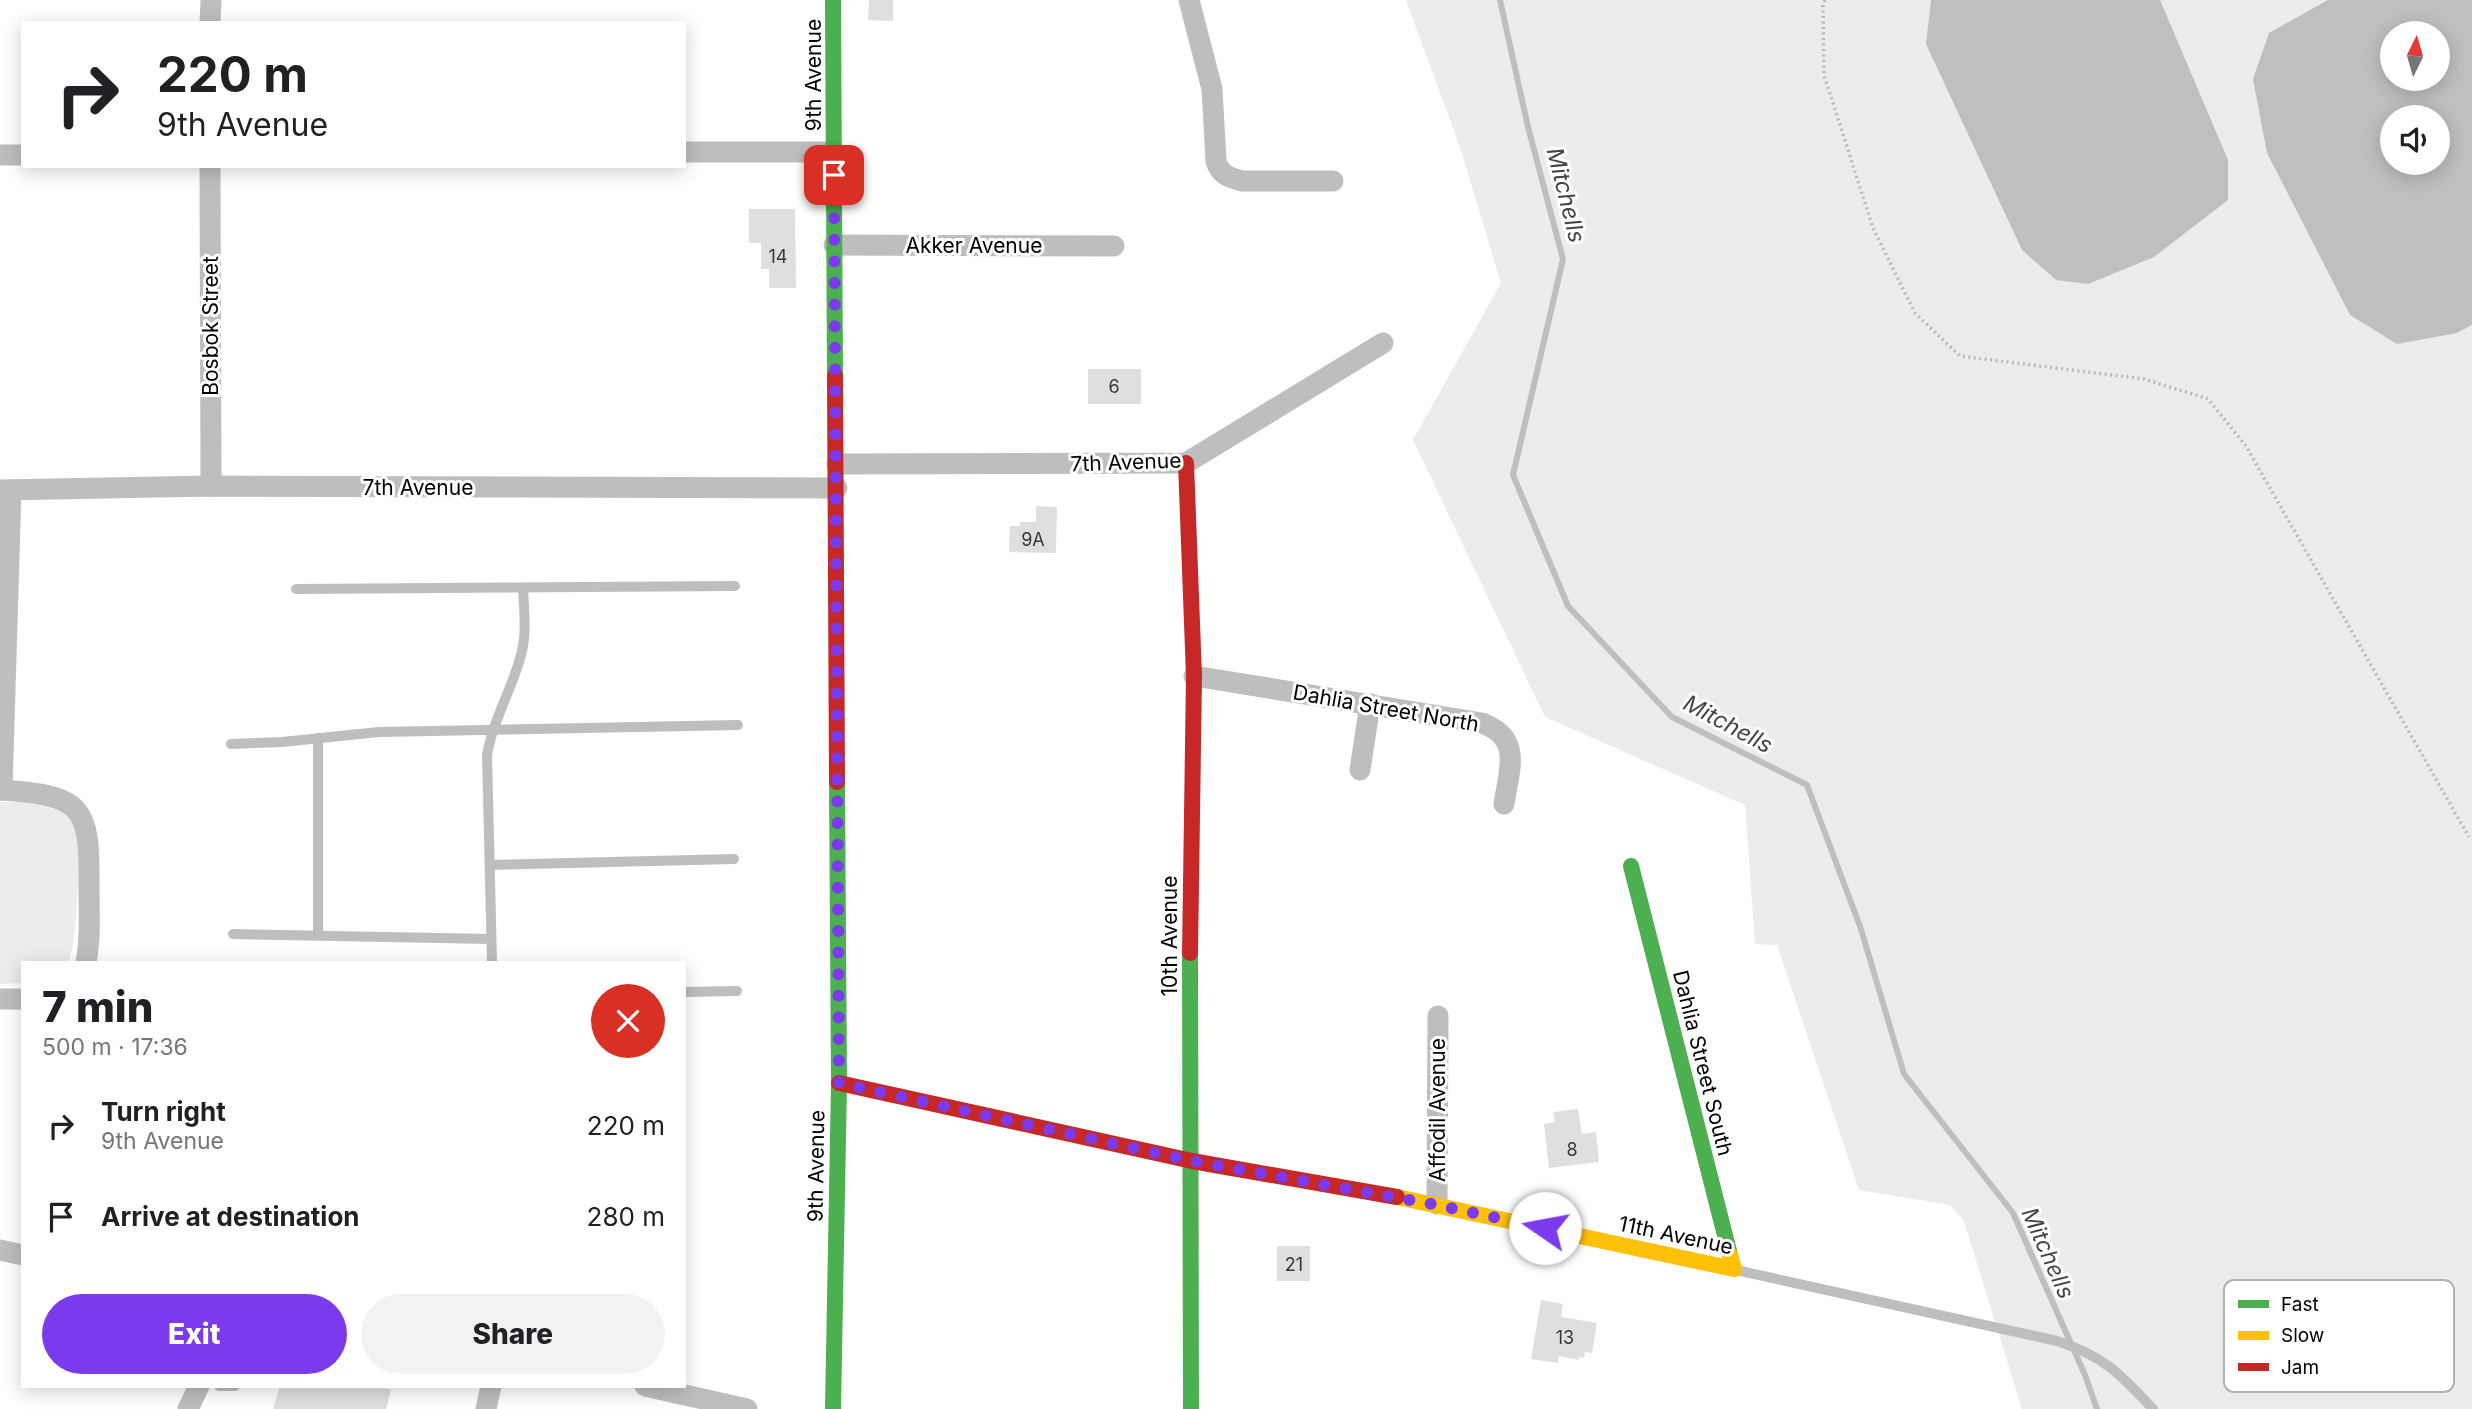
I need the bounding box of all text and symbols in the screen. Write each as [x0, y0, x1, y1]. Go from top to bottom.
street label: 9th Avenue [801, 19, 826, 131]
north arrow [2380, 21, 2450, 91]
map controls [2380, 21, 2450, 175]
text: 220 m [157, 45, 308, 104]
icon: right [42, 49, 133, 140]
text: 9th Avenue [157, 105, 328, 144]
button: sound [2380, 105, 2450, 175]
pin [804, 145, 864, 205]
water label: Mitchells [1541, 145, 1591, 245]
icon: arrive [815, 156, 853, 194]
street label: Akker Avenue [906, 233, 1042, 258]
house number: 14 [769, 246, 787, 267]
street label: Bosbok Street [198, 256, 223, 396]
house number: 6 [1108, 376, 1120, 397]
street label: 7th Avenue [1070, 448, 1182, 476]
street label: 7th Avenue [363, 475, 473, 500]
house number: 9A [1021, 529, 1045, 550]
street label: Dahlia Street North [1291, 679, 1481, 737]
water label: Mitchells [1679, 689, 1777, 759]
street label: 10th Avenue [1157, 875, 1182, 997]
street label: Dahlia Street South [1668, 968, 1738, 1158]
text: 7 min [42, 981, 153, 1032]
button: close [591, 984, 665, 1058]
text: 500 m · 17:36 [42, 1033, 188, 1061]
street label: Affodil Avenue [1425, 1038, 1450, 1182]
text: Turn right [101, 1096, 226, 1127]
icon: right [42, 1107, 80, 1145]
text: 220 m [587, 1110, 665, 1141]
street label: 9th Avenue [803, 1110, 829, 1222]
text: 9th Avenue [101, 1127, 224, 1155]
house number: 8 [1566, 1139, 1578, 1160]
position arrow [1508, 1191, 1582, 1265]
icon: arrive [42, 1198, 80, 1236]
text: Arrive at destination [101, 1201, 360, 1232]
text: 280 m [587, 1201, 665, 1232]
water label: Mitchells [2015, 1203, 2081, 1303]
street label: 11th Avenue [1616, 1211, 1736, 1259]
house number: 21 [1285, 1254, 1303, 1275]
legend [2224, 1280, 2454, 1392]
text: Fast [2281, 1293, 2319, 1316]
button: Exit [42, 1294, 347, 1374]
button: Share [361, 1294, 665, 1374]
text: Slow [2281, 1324, 2324, 1347]
house number: 13 [1556, 1327, 1574, 1348]
text: Jam [2281, 1356, 2319, 1379]

